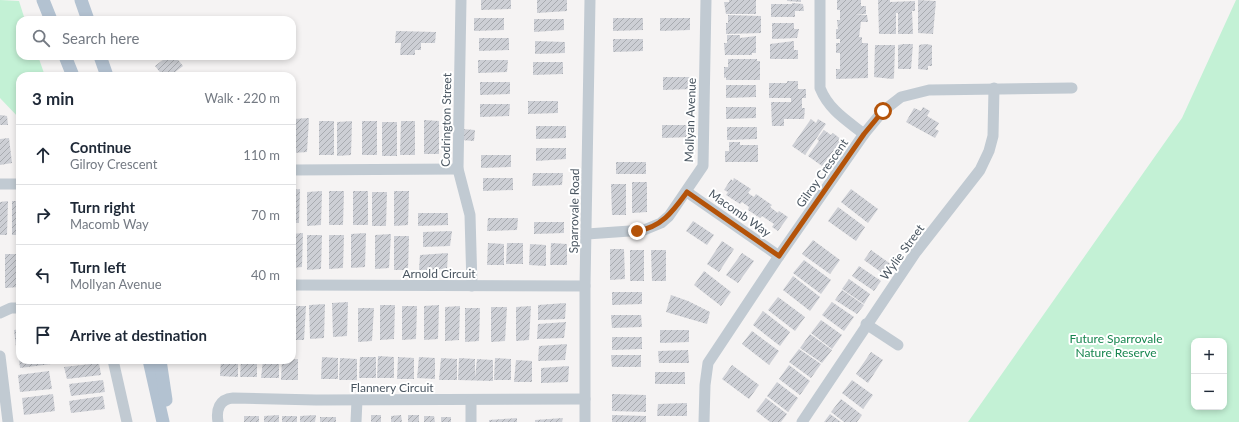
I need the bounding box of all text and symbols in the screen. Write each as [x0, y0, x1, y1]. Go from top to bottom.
search box [16, 16, 296, 60]
icon: search [30, 27, 52, 49]
text: Search here [62, 29, 139, 47]
street label: Codrington Street [438, 72, 454, 167]
street label: Mollyan Avenue [681, 77, 699, 163]
text: 3 min [32, 88, 74, 109]
text: Walk · 220 m [204, 90, 280, 106]
route start [874, 102, 892, 120]
street label: Gilroy Crescent [793, 135, 852, 210]
text: Continue [70, 138, 131, 156]
icon: ahead [32, 144, 54, 166]
text: 110 m [243, 147, 280, 163]
text: Gilroy Crescent [70, 156, 157, 172]
street label: Sparrovale Road [566, 168, 582, 254]
street label: Macomb Way [706, 186, 775, 240]
text: Turn right [70, 198, 135, 216]
icon: right [32, 204, 54, 226]
text: 70 m [251, 207, 280, 223]
text: Macomb Way [70, 216, 149, 232]
street label: Wylie Street [877, 221, 928, 283]
route end [628, 222, 646, 240]
text: Turn left [70, 258, 126, 276]
icon: left [32, 264, 54, 286]
street label: Arnold Circuit [402, 266, 476, 281]
text: 40 m [251, 267, 280, 283]
text: Mollyan Avenue [70, 276, 162, 292]
icon: arrive [32, 324, 54, 346]
text: Arrive at destination [70, 326, 207, 344]
park label: Future Sparrovale Nature Reserve [1070, 331, 1162, 360]
map controls [1191, 338, 1227, 410]
button: + [1191, 338, 1227, 374]
button: − [1191, 374, 1227, 410]
street label: Flannery Circuit [350, 380, 434, 395]

